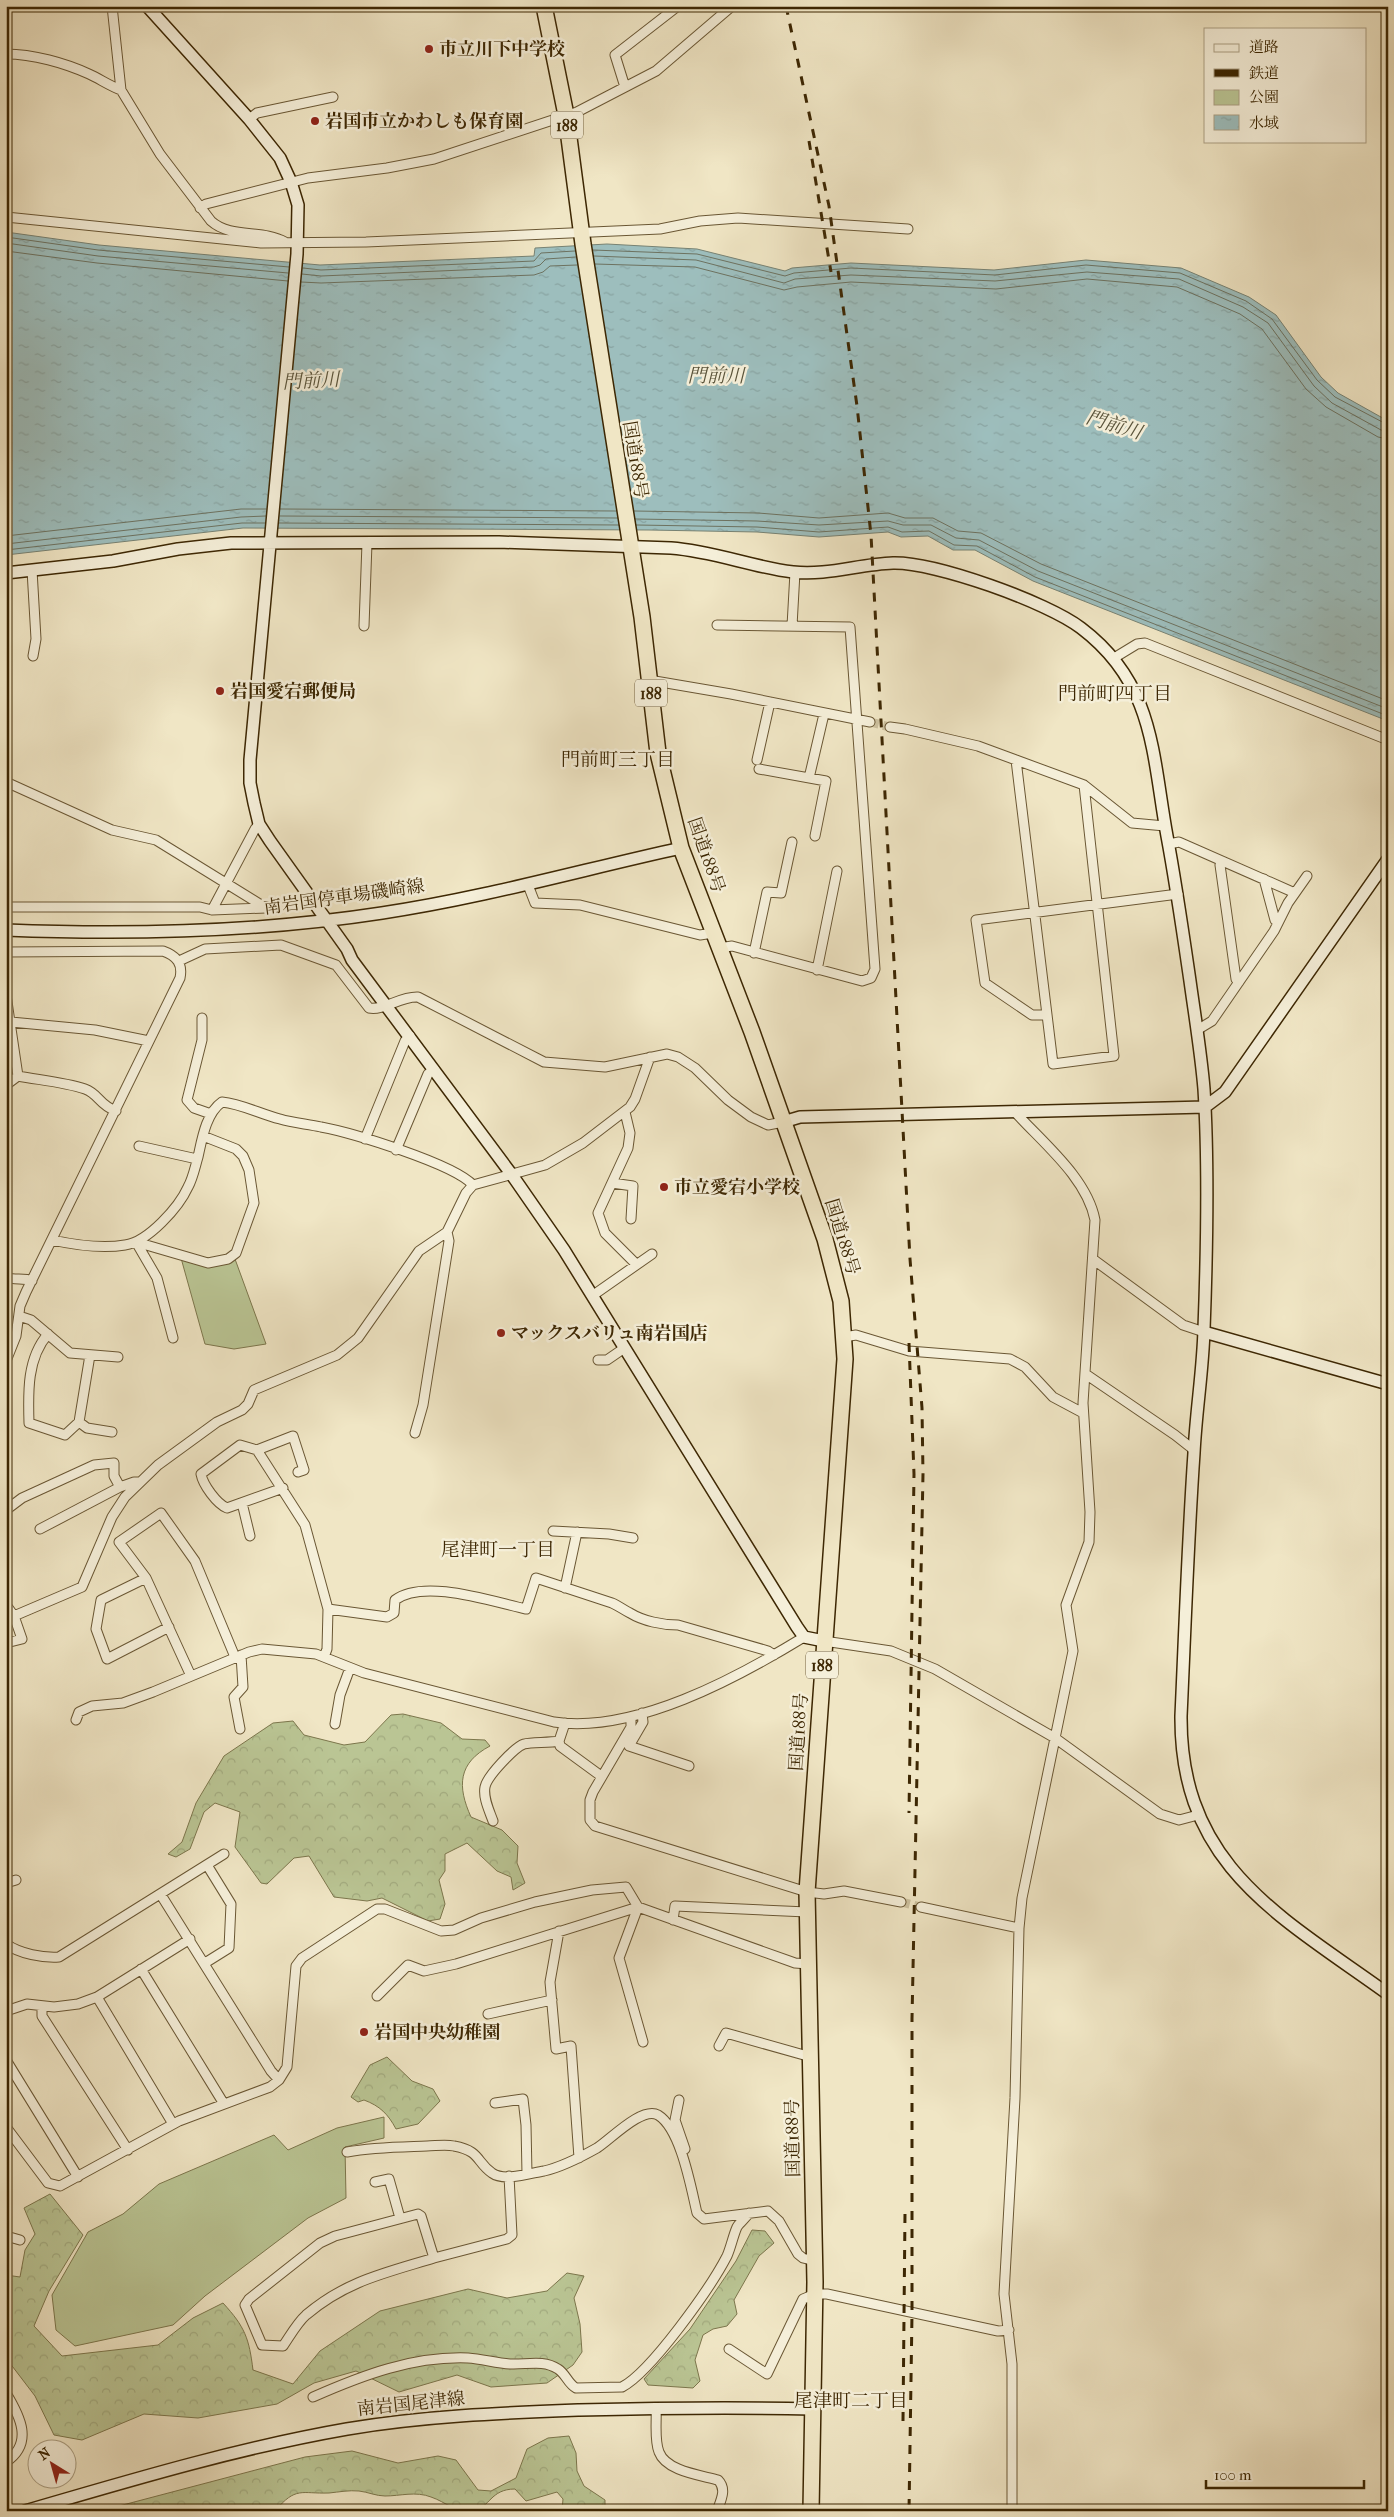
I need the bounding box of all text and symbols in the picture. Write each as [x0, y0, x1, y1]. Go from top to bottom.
legend [1204, 28, 1366, 142]
text: 道路 [1249, 38, 1279, 56]
place label: 市立川下中学校 [439, 39, 565, 60]
marker: 市立川下中学校 [423, 43, 435, 55]
text: 鉄道 [1249, 64, 1279, 82]
text: 公園 [1249, 88, 1279, 106]
place label: 岩国市立かわしも保育園 [325, 111, 523, 132]
road number: 188 [551, 112, 583, 138]
text: 水域 [1249, 114, 1279, 132]
marker: 岩国市立かわしも保育園 [309, 115, 321, 127]
water label: 門前川 [687, 365, 746, 387]
water label: 門前川 [282, 368, 342, 393]
water label: 門前川 [1084, 406, 1146, 444]
street label: 国道188号 [618, 420, 652, 500]
road number: 188 [635, 680, 667, 706]
place label: 岩国愛宕郵便局 [230, 681, 356, 702]
district label: 門前町四丁目 [1058, 683, 1172, 705]
marker: 岩国愛宕郵便局 [214, 685, 226, 697]
district label: 門前町三丁目 [561, 749, 675, 771]
street label: 国道188号 [683, 814, 729, 896]
street label: 南岩国停車場磯崎線 [262, 875, 426, 919]
place label: 市立愛宕小学校 [674, 1177, 800, 1198]
marker: 市立愛宕小学校 [658, 1181, 670, 1193]
street label: 国道188号 [820, 1196, 864, 1278]
place label: マックスバリュ南岩国店 [511, 1323, 708, 1344]
marker: マックスバリュ南岩国店 [495, 1327, 507, 1339]
district label: 尾津町一丁目 [441, 1539, 555, 1561]
road number: 188 [806, 1652, 838, 1678]
street label: 国道188号 [786, 1692, 812, 1772]
place label: 岩国中央幼稚園 [374, 2022, 500, 2043]
marker: 岩国中央幼稚園 [358, 2026, 370, 2038]
street label: 国道188号 [782, 2099, 804, 2177]
street label: 南岩国尾津線 [356, 2388, 466, 2420]
district label: 尾津町二丁目 [794, 2390, 908, 2412]
north arrow [28, 2440, 78, 2490]
text: N [35, 2444, 54, 2464]
scale bar [1206, 2457, 1364, 2489]
text: 100 m [1214, 2466, 1252, 2484]

